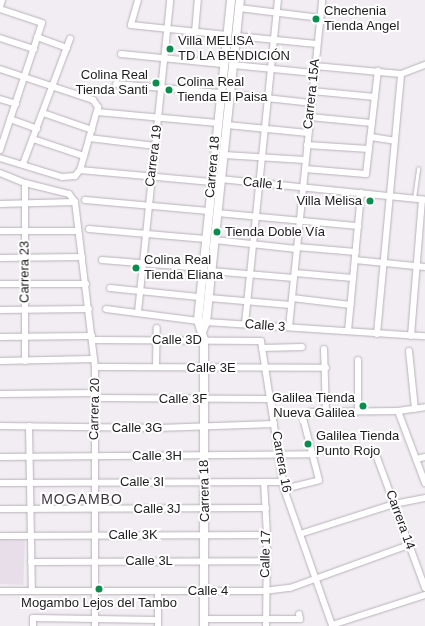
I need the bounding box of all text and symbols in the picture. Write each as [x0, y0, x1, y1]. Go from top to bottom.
place label: Chechenia Tienda Angel [324, 4, 400, 35]
marker: Chechenia Tienda Angel [311, 14, 321, 24]
place label: Villa MELISA TD LA BENDICIÓN [178, 34, 291, 65]
marker: Villa MELISA TD LA BENDICIÓN [165, 44, 175, 54]
street label: Carrera 15A [301, 58, 323, 130]
place label: Colina Real Tienda Santi [75, 68, 148, 99]
place label: Colina Real Tienda El Paisa [177, 75, 268, 106]
marker: Colina Real Tienda Santi [151, 78, 161, 88]
marker: Colina Real Tienda El Paisa [164, 85, 174, 95]
street label: Carrera 19 [142, 124, 166, 188]
street label: Carrera 18 [203, 135, 223, 199]
street label: Calle 1 [242, 174, 284, 194]
place label: Villa Melisa [296, 193, 362, 209]
marker: Villa Melisa [365, 196, 375, 206]
place label: Tienda Doble Vía [225, 224, 325, 240]
marker: Tienda Doble Vía [212, 227, 222, 237]
street label: Carrera 23 [17, 241, 33, 303]
place label: Colina Real Tienda Eliana [144, 253, 223, 284]
marker: Colina Real Tienda Eliana [131, 263, 141, 273]
street label: Calle 3 [244, 317, 286, 335]
street label: Calle 3D [152, 332, 202, 348]
street label: Calle 3E [186, 360, 236, 376]
street label: Carrera 20 [87, 378, 103, 440]
street label: Calle 3F [159, 391, 207, 407]
place label: Galilea Tienda Nueva Galilea [272, 391, 355, 422]
marker: Galilea Tienda Nueva Galilea [358, 401, 368, 411]
street label: Calle 3G [112, 420, 162, 436]
place label: Galilea Tienda Punto Rojo [316, 429, 399, 460]
street label: Carrera 16 [268, 430, 294, 494]
marker: Galilea Tienda Punto Rojo [303, 439, 313, 449]
street label: Calle 3H [132, 448, 182, 464]
street label: Carrera 18 [197, 460, 213, 522]
street label: Calle 3I [120, 474, 164, 490]
street label: Carrera 14 [382, 488, 418, 552]
district label: MOGAMBO [41, 491, 123, 507]
street label: Calle 3J [134, 501, 180, 517]
street label: Calle 3K [108, 527, 158, 543]
street label: Calle 17 [258, 530, 274, 578]
street label: Calle 3L [125, 553, 173, 569]
street label: Calle 4 [188, 583, 228, 599]
marker: Mogambo Lejos del Tambo [94, 584, 104, 594]
place label: Mogambo Lejos del Tambo [21, 595, 177, 611]

